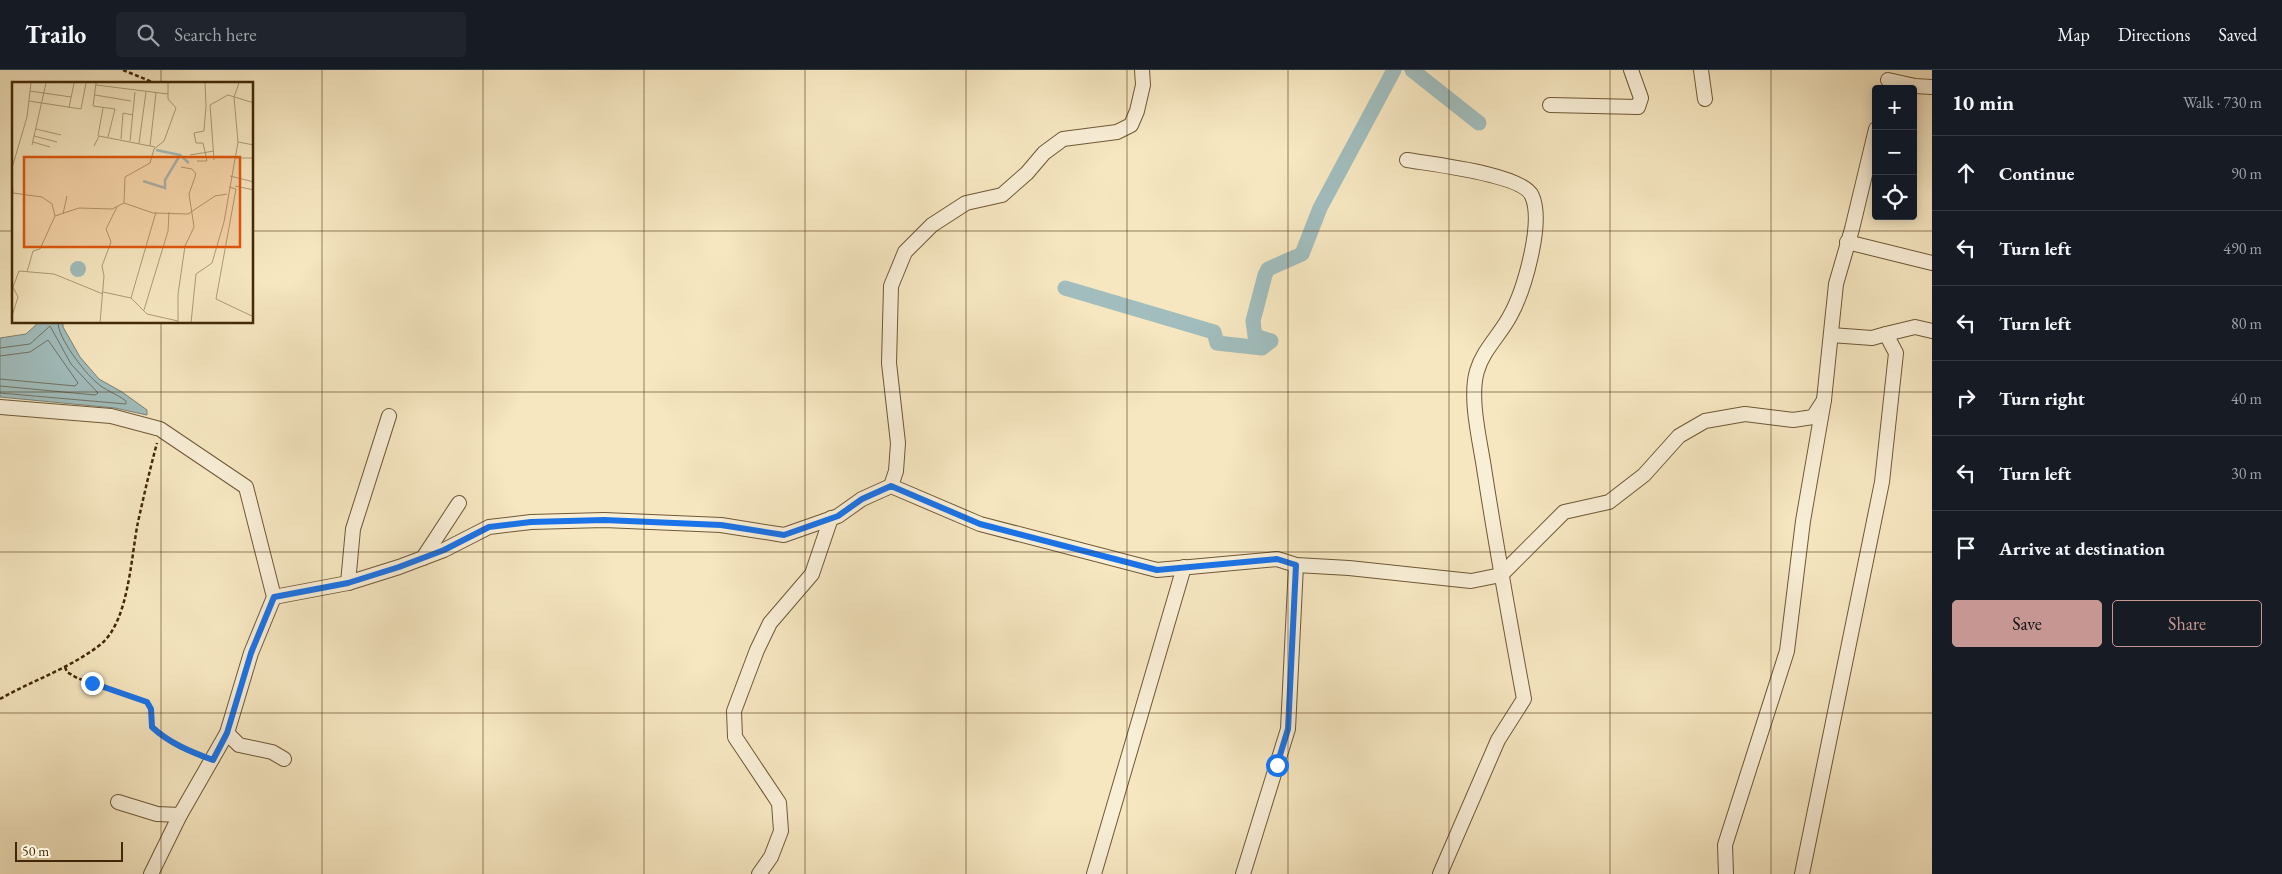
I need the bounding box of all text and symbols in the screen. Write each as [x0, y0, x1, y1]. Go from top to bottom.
search box [116, 12, 466, 57]
text: Trailo [25, 19, 86, 50]
icon: search [134, 21, 162, 49]
text: Search here [174, 22, 257, 47]
text: Map [2058, 23, 2090, 46]
text: Directions [2118, 23, 2190, 46]
text: Saved [2218, 23, 2257, 46]
inset map [12, 82, 254, 324]
map controls [1872, 85, 1917, 220]
button: + [1872, 85, 1917, 130]
text: 10 min [1952, 89, 2014, 116]
text: Walk · 730 m [2183, 92, 2262, 113]
button: − [1872, 130, 1917, 175]
icon: ahead [1952, 159, 1980, 187]
text: Continue [1999, 161, 2074, 186]
text: 90 m [2231, 163, 2262, 184]
button: locate [1872, 175, 1917, 220]
icon: left [1952, 234, 1980, 262]
text: Turn left [1999, 236, 2071, 261]
text: 490 m [2223, 238, 2262, 259]
icon: left [1952, 309, 1980, 337]
text: Turn left [1999, 311, 2071, 336]
text: 80 m [2231, 313, 2262, 334]
icon: right [1952, 384, 1980, 412]
text: Turn right [1999, 386, 2085, 411]
text: 40 m [2231, 388, 2262, 409]
icon: left [1952, 459, 1980, 487]
text: Turn left [1999, 461, 2071, 486]
text: 30 m [2231, 463, 2262, 484]
icon: arrive [1952, 534, 1980, 562]
text: Arrive at destination [1999, 536, 2165, 561]
button: Save [1952, 600, 2102, 647]
button: Share [2112, 600, 2262, 647]
route end [81, 672, 104, 695]
route start [1266, 754, 1289, 777]
scale bar [15, 839, 122, 862]
text: 50 m [22, 842, 49, 860]

